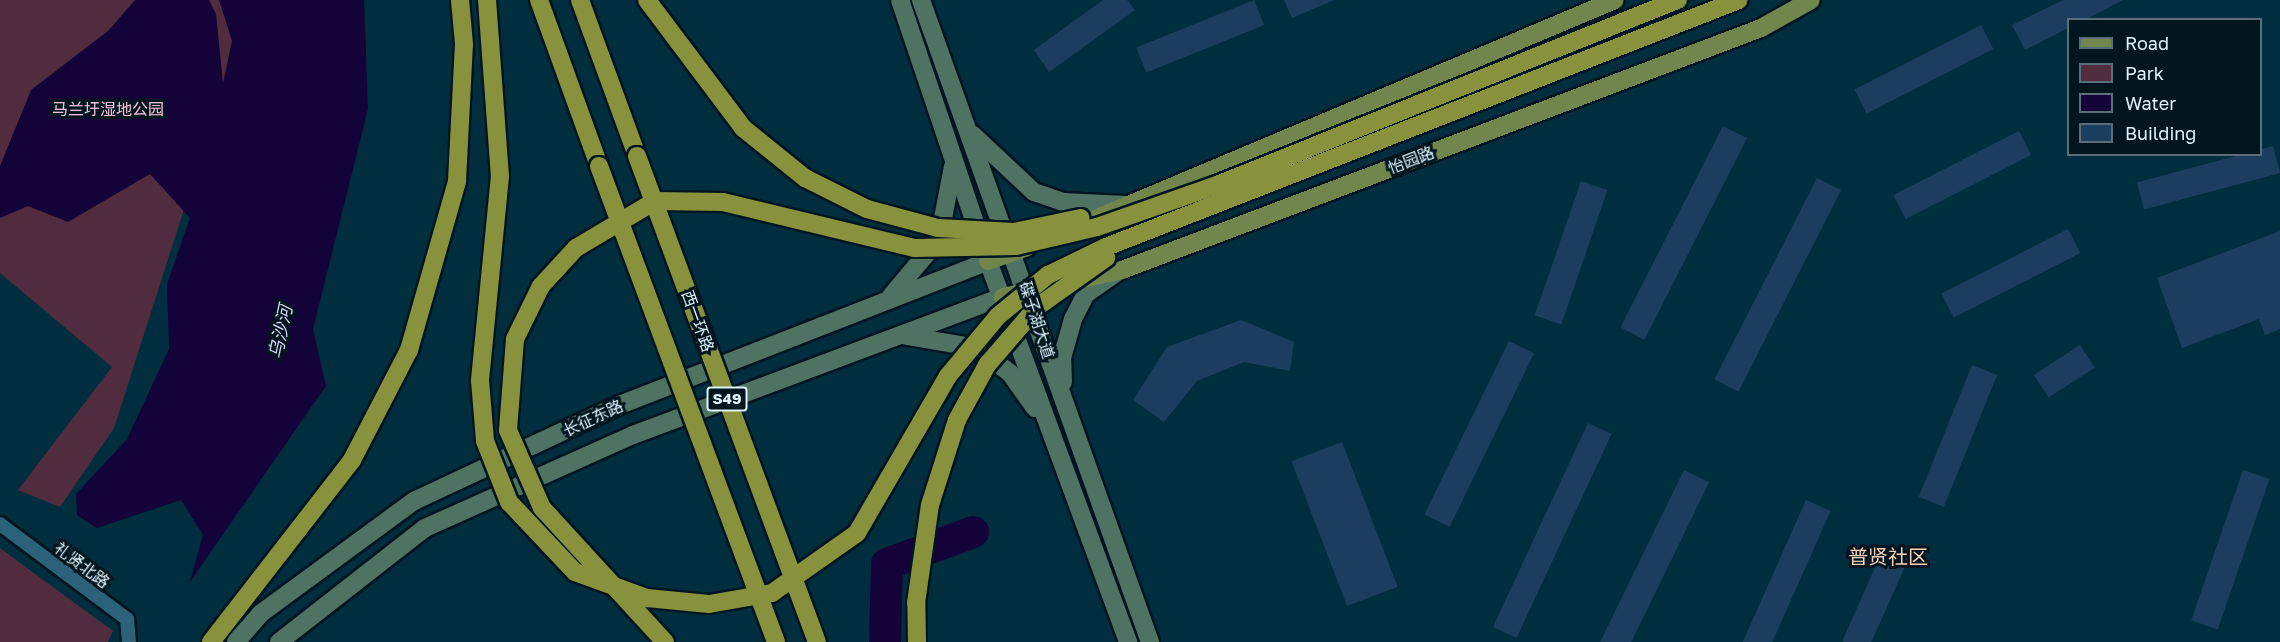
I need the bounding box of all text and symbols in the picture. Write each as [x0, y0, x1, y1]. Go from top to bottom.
legend [2067, 18, 2262, 156]
text: Road [2125, 32, 2169, 54]
text: Park [2125, 62, 2164, 84]
text: Water [2125, 92, 2176, 114]
park label: 马兰圩湿地公园 [52, 99, 164, 119]
text: Building [2125, 122, 2196, 144]
street label: 怡园路 [1385, 142, 1437, 178]
street label: 碟子湖大道 [1016, 279, 1058, 361]
street label: 西一环路 [678, 288, 718, 354]
water label: 乌沙河 [264, 303, 296, 361]
road number: S49 [706, 387, 748, 411]
street label: 长征东路 [560, 396, 626, 440]
street label: 礼贤北路 [51, 538, 113, 592]
district label: 普贤社区 [1848, 544, 1928, 568]

